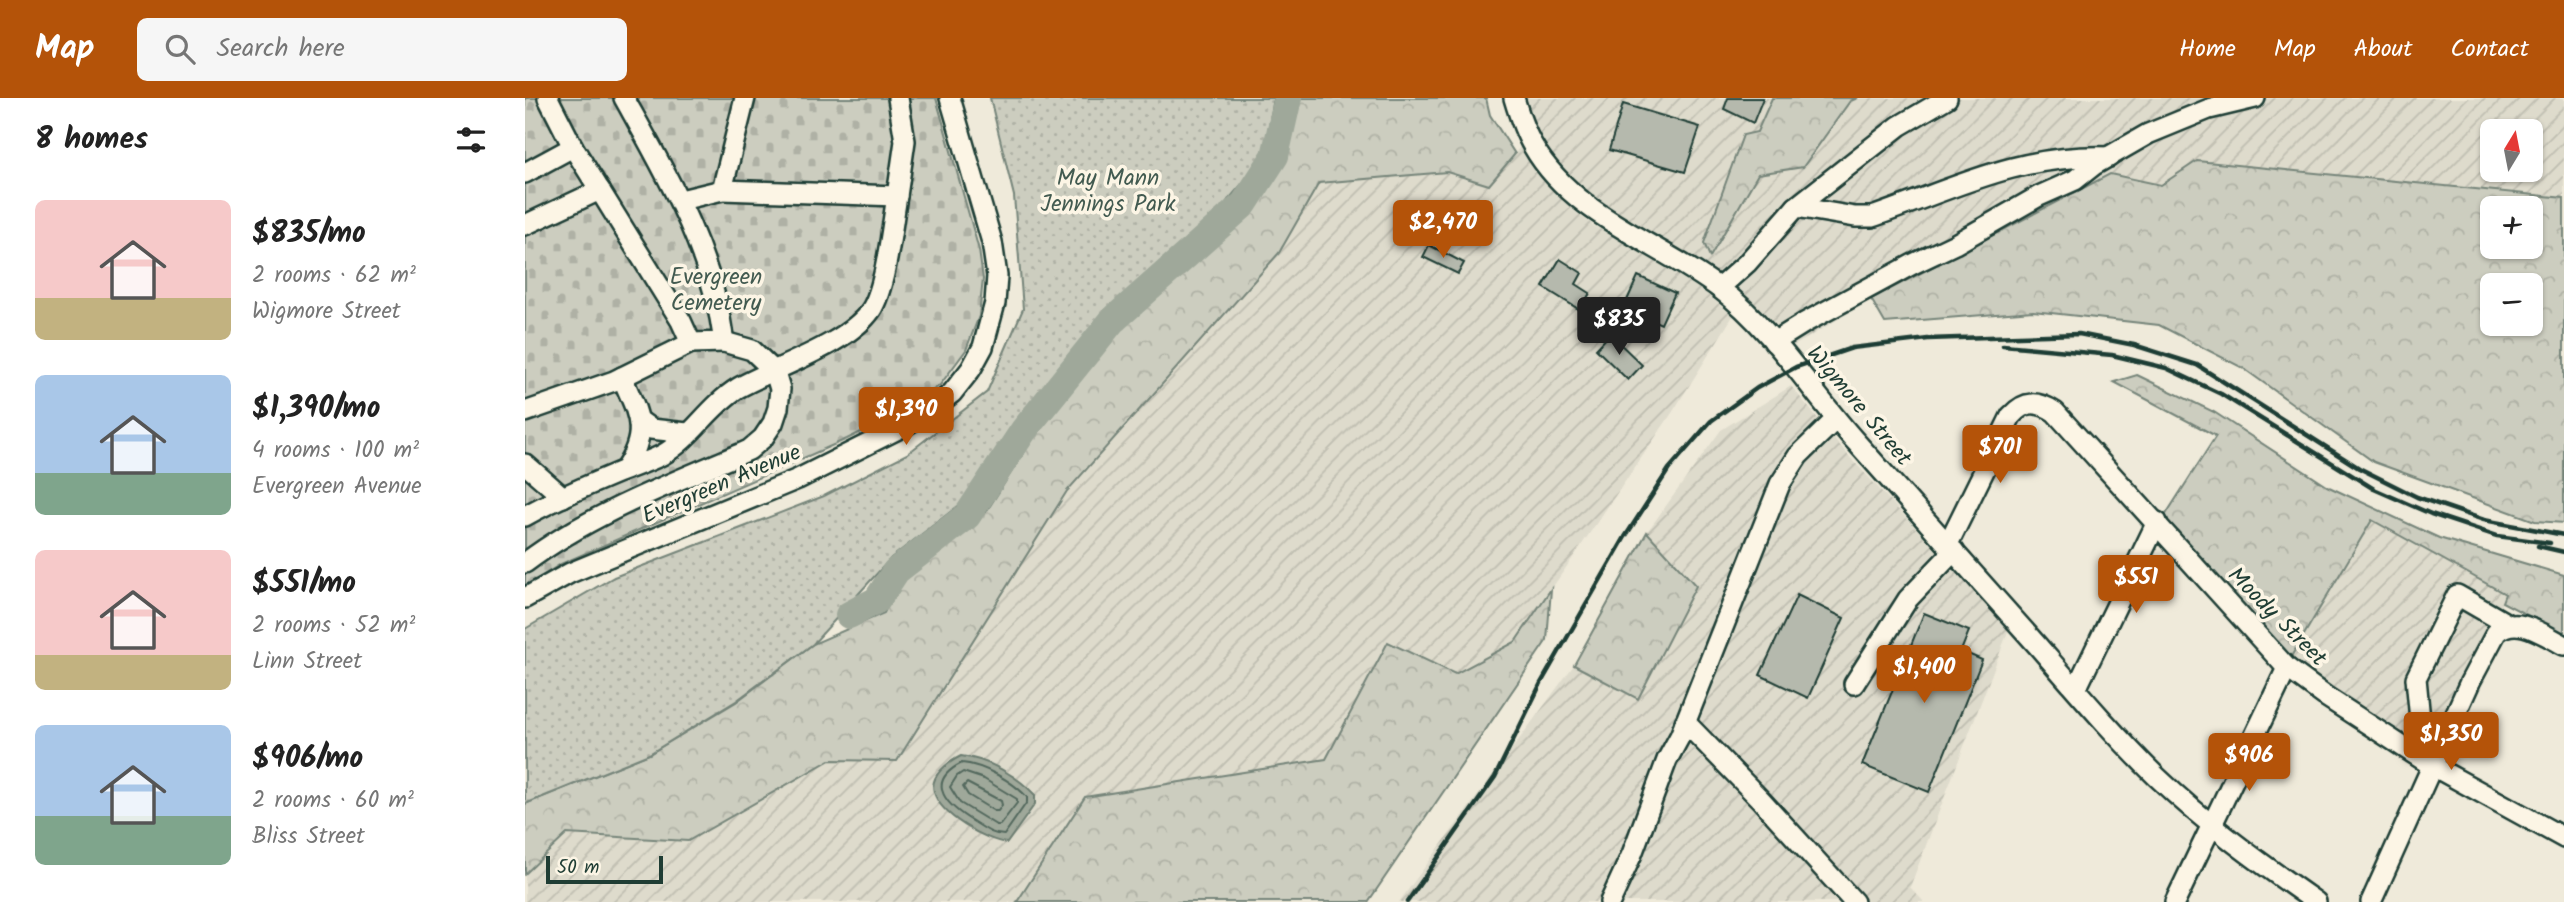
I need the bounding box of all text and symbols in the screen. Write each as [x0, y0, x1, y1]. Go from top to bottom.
search box [137, 18, 627, 81]
text: Map [35, 23, 95, 76]
text: Search here [217, 28, 345, 70]
icon: search [161, 30, 199, 68]
text: Home [2179, 30, 2236, 69]
text: Map [2274, 30, 2316, 69]
text: About [2354, 30, 2412, 69]
text: Contact [2450, 30, 2529, 69]
text: 8 homes [35, 116, 148, 164]
north arrow [2480, 119, 2543, 182]
map controls [2480, 119, 2543, 336]
icon: filters [452, 121, 490, 159]
park label: May Mann Jennings Park [1041, 161, 1176, 223]
button: + [2480, 196, 2543, 259]
pin: $2,470 [1386, 200, 1500, 260]
text: $2,470 [1409, 205, 1477, 241]
text: $835/mo [252, 210, 366, 258]
icon: home [91, 228, 175, 312]
text: 2 rooms · 62 m² [252, 258, 416, 294]
park label: Evergreen Cemetery [670, 260, 762, 322]
button: − [2480, 273, 2543, 336]
text: Wigmore Street [252, 294, 401, 330]
pin: $835 [1578, 298, 1660, 357]
text: $835 [1593, 302, 1645, 338]
street label: Wigmore Street [1797, 338, 1921, 476]
text: $1,390/mo [252, 385, 380, 433]
pin: $1,390 [849, 388, 963, 447]
text: $1,390 [875, 392, 937, 428]
icon: home [91, 403, 175, 487]
pin: $701 [1959, 426, 2041, 485]
text: $701 [1978, 430, 2022, 466]
text: 4 rooms · 100 m² [252, 433, 419, 469]
street label: Evergreen Avenue [637, 435, 807, 535]
text: Evergreen Avenue [252, 469, 422, 505]
pin: $551 [2095, 556, 2177, 615]
street label: Moody Street [2218, 559, 2336, 676]
text: $551/mo [252, 560, 356, 608]
text: $551 [2114, 560, 2158, 596]
icon: home [91, 578, 175, 662]
text: 2 rooms · 52 m² [252, 608, 415, 644]
text: Linn Street [252, 644, 362, 680]
pin: $1,400 [1867, 646, 1981, 705]
text: $1,400 [1893, 650, 1955, 686]
pin: $1,350 [2394, 712, 2508, 772]
text: $1,350 [2420, 717, 2482, 753]
pin: $906 [2208, 734, 2290, 793]
text: $906/mo [252, 735, 363, 783]
text: $906 [2224, 738, 2274, 774]
icon: home [91, 753, 175, 837]
text: 2 rooms · 60 m² [252, 783, 414, 819]
text: Bliss Street [252, 819, 365, 855]
scale bar [546, 853, 663, 885]
text: 50 m [557, 853, 599, 883]

